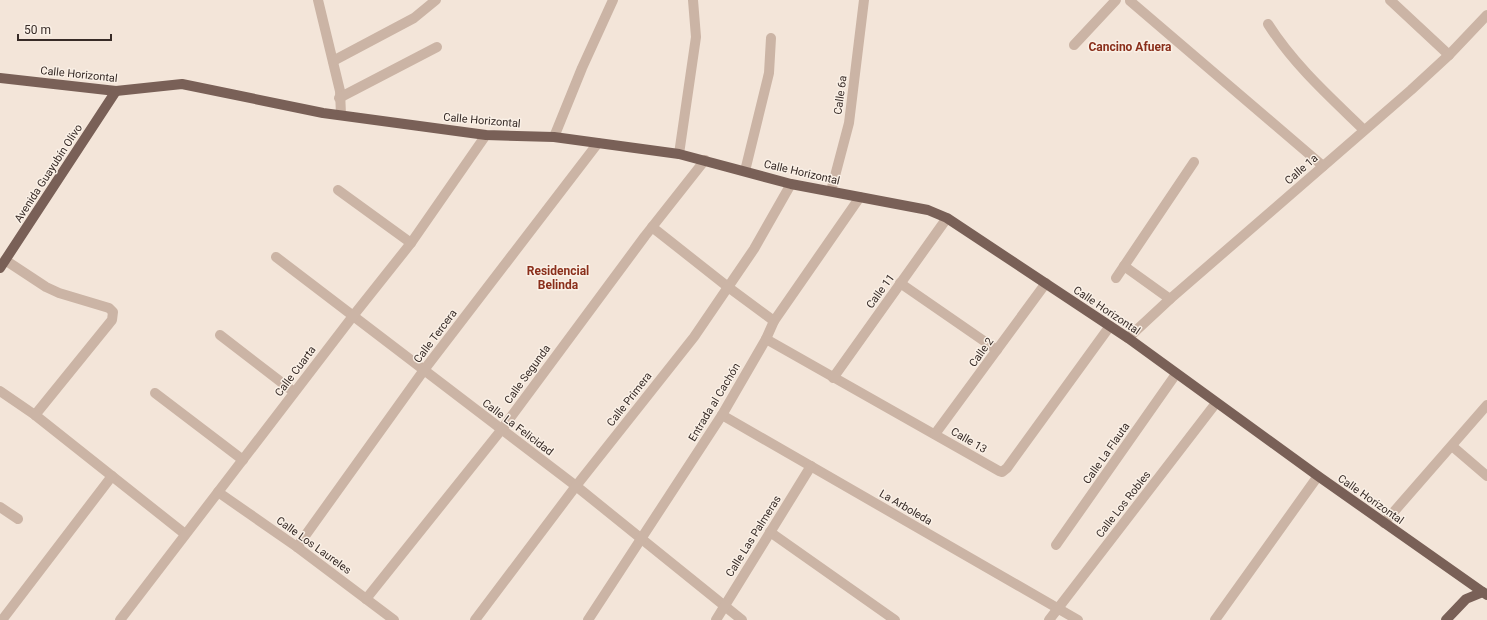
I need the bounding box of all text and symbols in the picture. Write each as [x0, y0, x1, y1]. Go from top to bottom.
scale bar [18, 16, 111, 42]
text: 50 m [24, 23, 51, 37]
district label: Cancino Afuera [1088, 40, 1172, 54]
street label: Calle Horizontal [40, 64, 118, 85]
street label: Calle 6a [831, 75, 850, 115]
street label: Calle Horizontal [443, 111, 521, 130]
street label: Avenida Guayubín Olivo [12, 122, 85, 225]
street label: Calle 1a [1282, 152, 1320, 187]
street label: Calle Horizontal [763, 157, 841, 188]
district label: Residencial Belinda [527, 264, 589, 292]
street label: Calle 11 [864, 272, 897, 311]
street label: Calle Horizontal [1071, 283, 1143, 337]
street label: Calle Tercera [411, 307, 460, 366]
street label: Calle 2 [966, 335, 996, 370]
street label: Calle Segunda [502, 342, 553, 406]
street label: Calle Cuarta [272, 343, 319, 399]
street label: Entrada al Cachón [686, 361, 743, 444]
street label: Calle Primera [604, 370, 655, 429]
street label: Calle La Felicidad [480, 396, 556, 458]
street label: Calle La Flauta [1080, 420, 1132, 487]
street label: Calle 13 [948, 425, 989, 456]
street label: Calle Los Robles [1093, 468, 1154, 540]
street label: Calle Horizontal [1335, 472, 1406, 527]
street label: La Arboleda [877, 487, 934, 528]
street label: Calle Las Palmeras [723, 493, 784, 579]
street label: Calle Los Laureles [274, 514, 354, 577]

